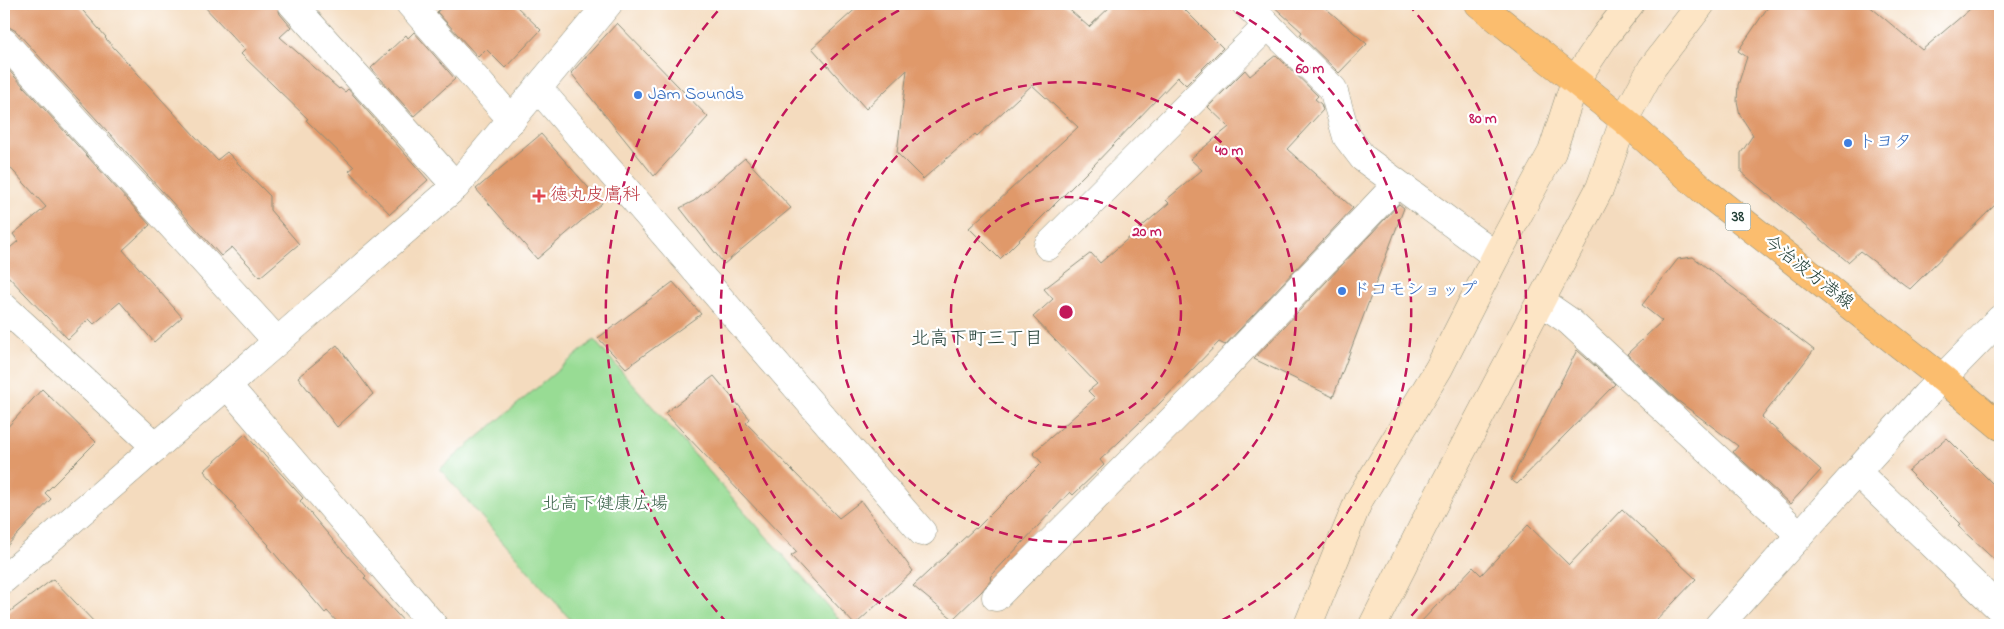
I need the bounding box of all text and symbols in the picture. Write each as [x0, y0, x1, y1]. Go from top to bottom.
text: 60 m [1295, 58, 1325, 80]
place label: Jam Sounds [648, 82, 744, 108]
marker: Jam Sounds [632, 89, 644, 101]
text: 80 m [1468, 108, 1497, 130]
place label: トヨタ [1858, 130, 1912, 156]
marker: トヨタ [1842, 137, 1854, 149]
text: 40 m [1214, 140, 1243, 162]
place label: 徳丸皮膚科 [550, 183, 640, 209]
marker: 徳丸皮膚科 [532, 189, 546, 203]
road number: 38 [1726, 203, 1750, 230]
text: 20 m [1131, 221, 1162, 243]
street label: 今治波方港線 [1757, 230, 1859, 316]
place label: ドコモショップ [1352, 278, 1477, 304]
marker: ドコモショップ [1336, 285, 1348, 297]
centre of rings [1057, 303, 1075, 321]
district label: 北高下町三丁目 [910, 326, 1044, 353]
park label: 北高下健康広場 [542, 492, 668, 518]

